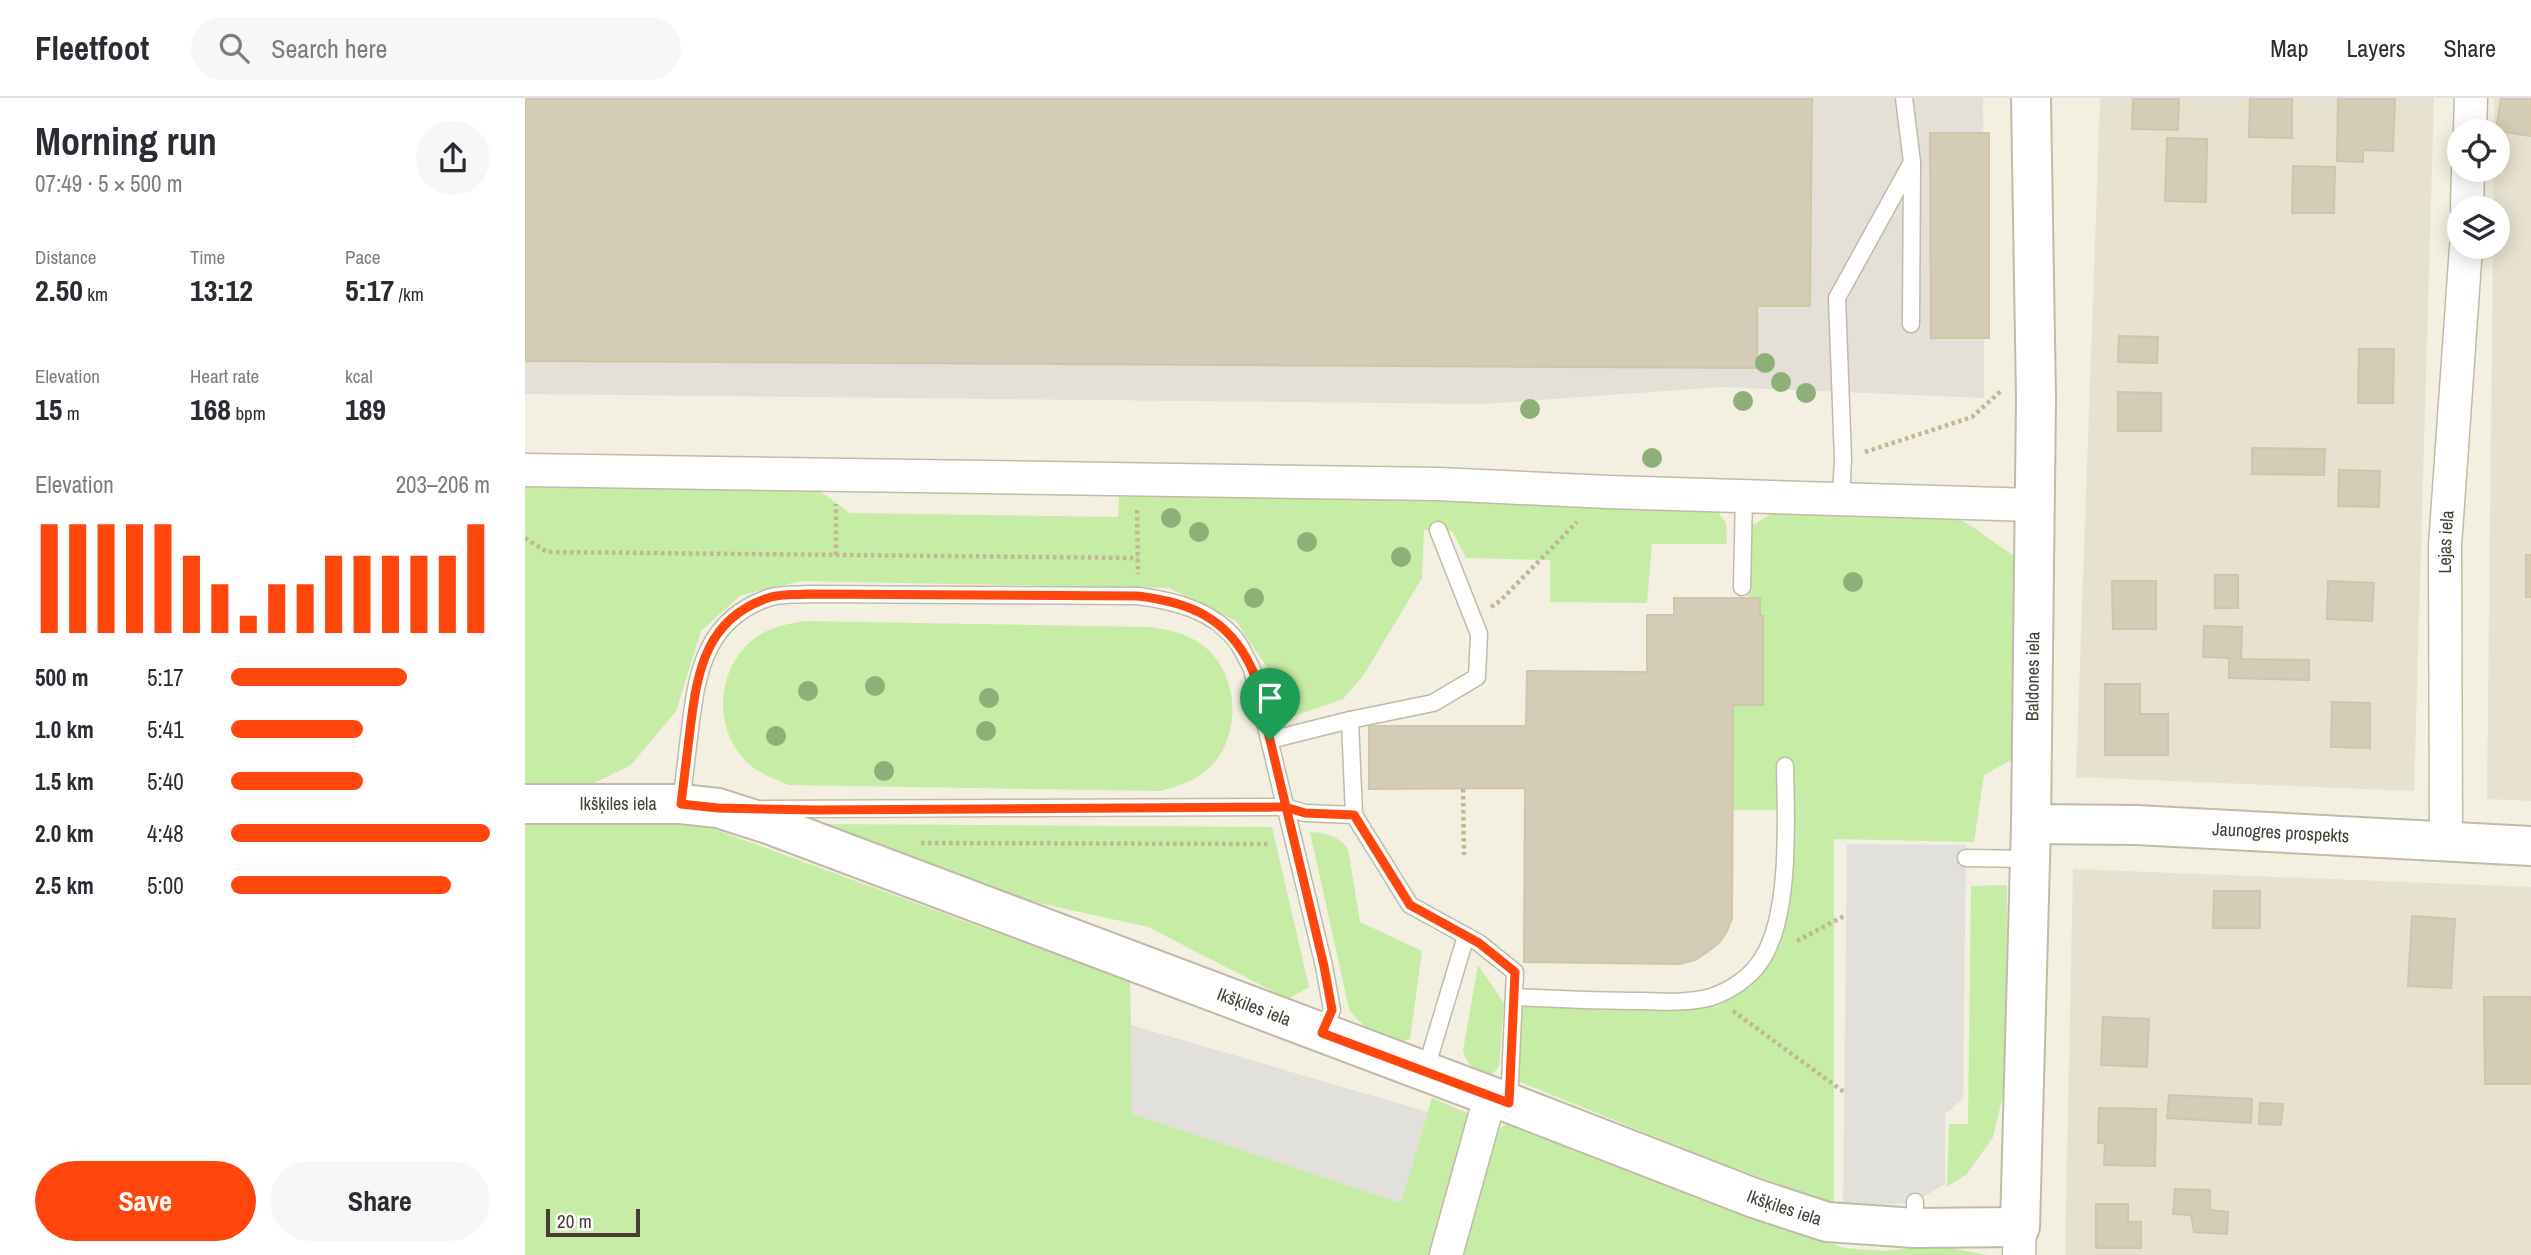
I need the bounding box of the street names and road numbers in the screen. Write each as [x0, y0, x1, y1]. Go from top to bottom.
street label: Lejas iela [2432, 510, 2459, 574]
street label: Baldones iela [2019, 632, 2045, 721]
street label: Ikšķiles iela [579, 791, 657, 816]
street label: Jaunogres prospekts [2212, 816, 2350, 848]
street label: Ikšķiles iela [1214, 981, 1295, 1032]
street label: Ikšķiles iela [1743, 1183, 1825, 1231]

